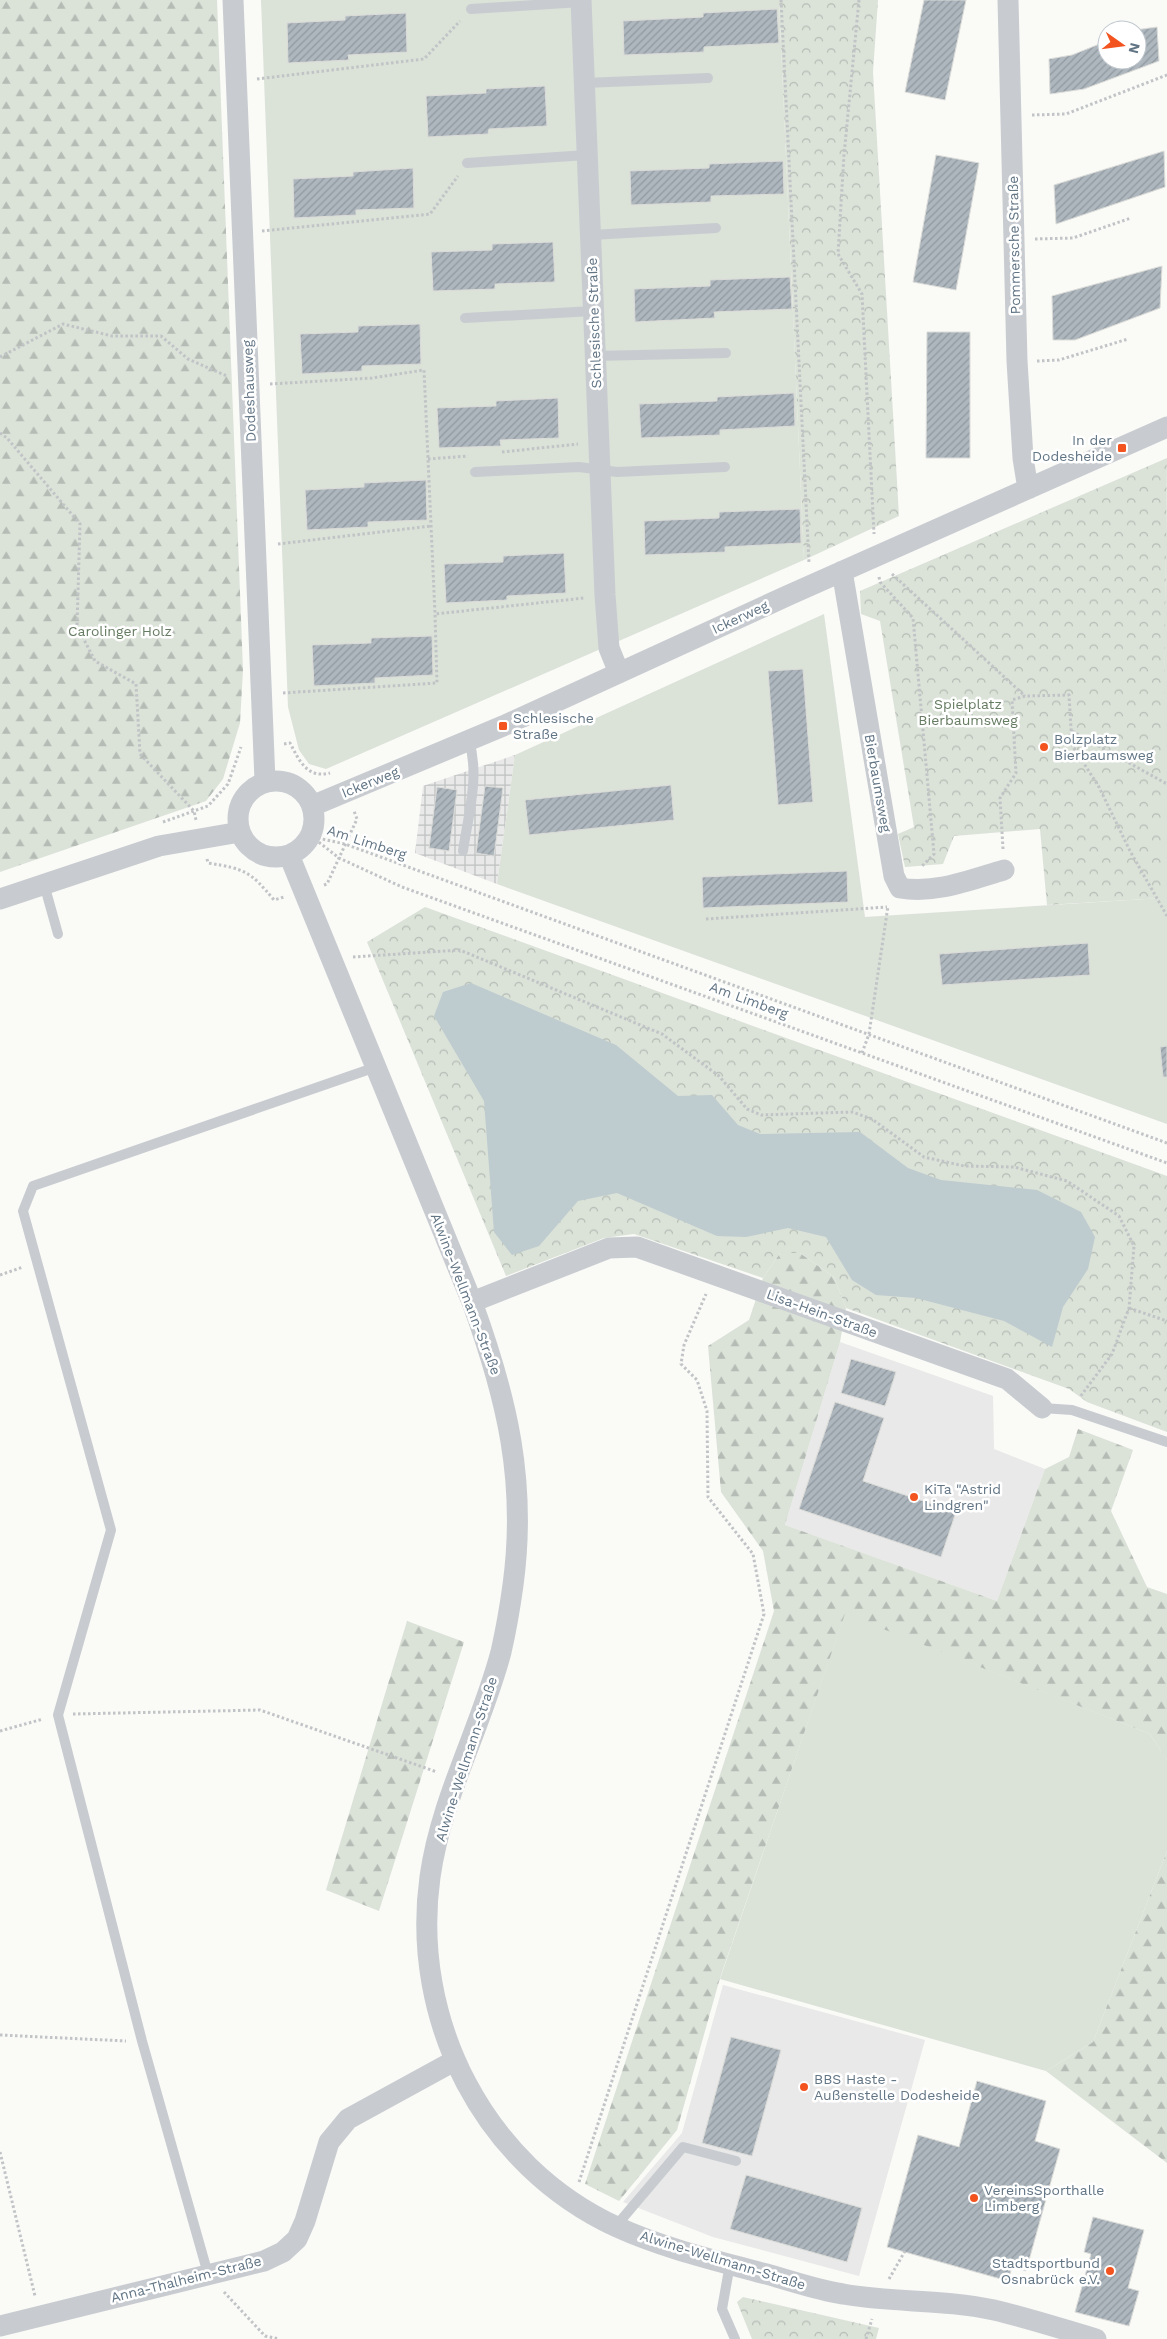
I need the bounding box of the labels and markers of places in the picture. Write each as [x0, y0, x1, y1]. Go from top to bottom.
place label: In der Dodesheide [1032, 432, 1112, 464]
marker: In der Dodesheide [1116, 442, 1128, 454]
place label: Schlesische Straße [513, 710, 594, 742]
marker: Schlesische Straße [497, 720, 509, 732]
place label: Bolzplatz Bierbaumsweg [1054, 731, 1154, 763]
marker: Bolzplatz Bierbaumsweg [1038, 741, 1050, 753]
place label: KiTa "Astrid Lindgren" [924, 1481, 1001, 1513]
marker: KiTa "Astrid Lindgren" [908, 1491, 920, 1503]
place label: BBS Haste - Außenstelle Dodesheide [814, 2071, 980, 2103]
marker: BBS Haste - Außenstelle Dodesheide [798, 2081, 810, 2093]
place label: VereinsSporthalle Limberg [984, 2182, 1104, 2214]
marker: VereinsSporthalle Limberg [968, 2192, 980, 2204]
place label: Stadtsportbund Osnabrück e.V. [992, 2255, 1100, 2287]
marker: Stadtsportbund Osnabrück e.V. [1104, 2265, 1116, 2277]

